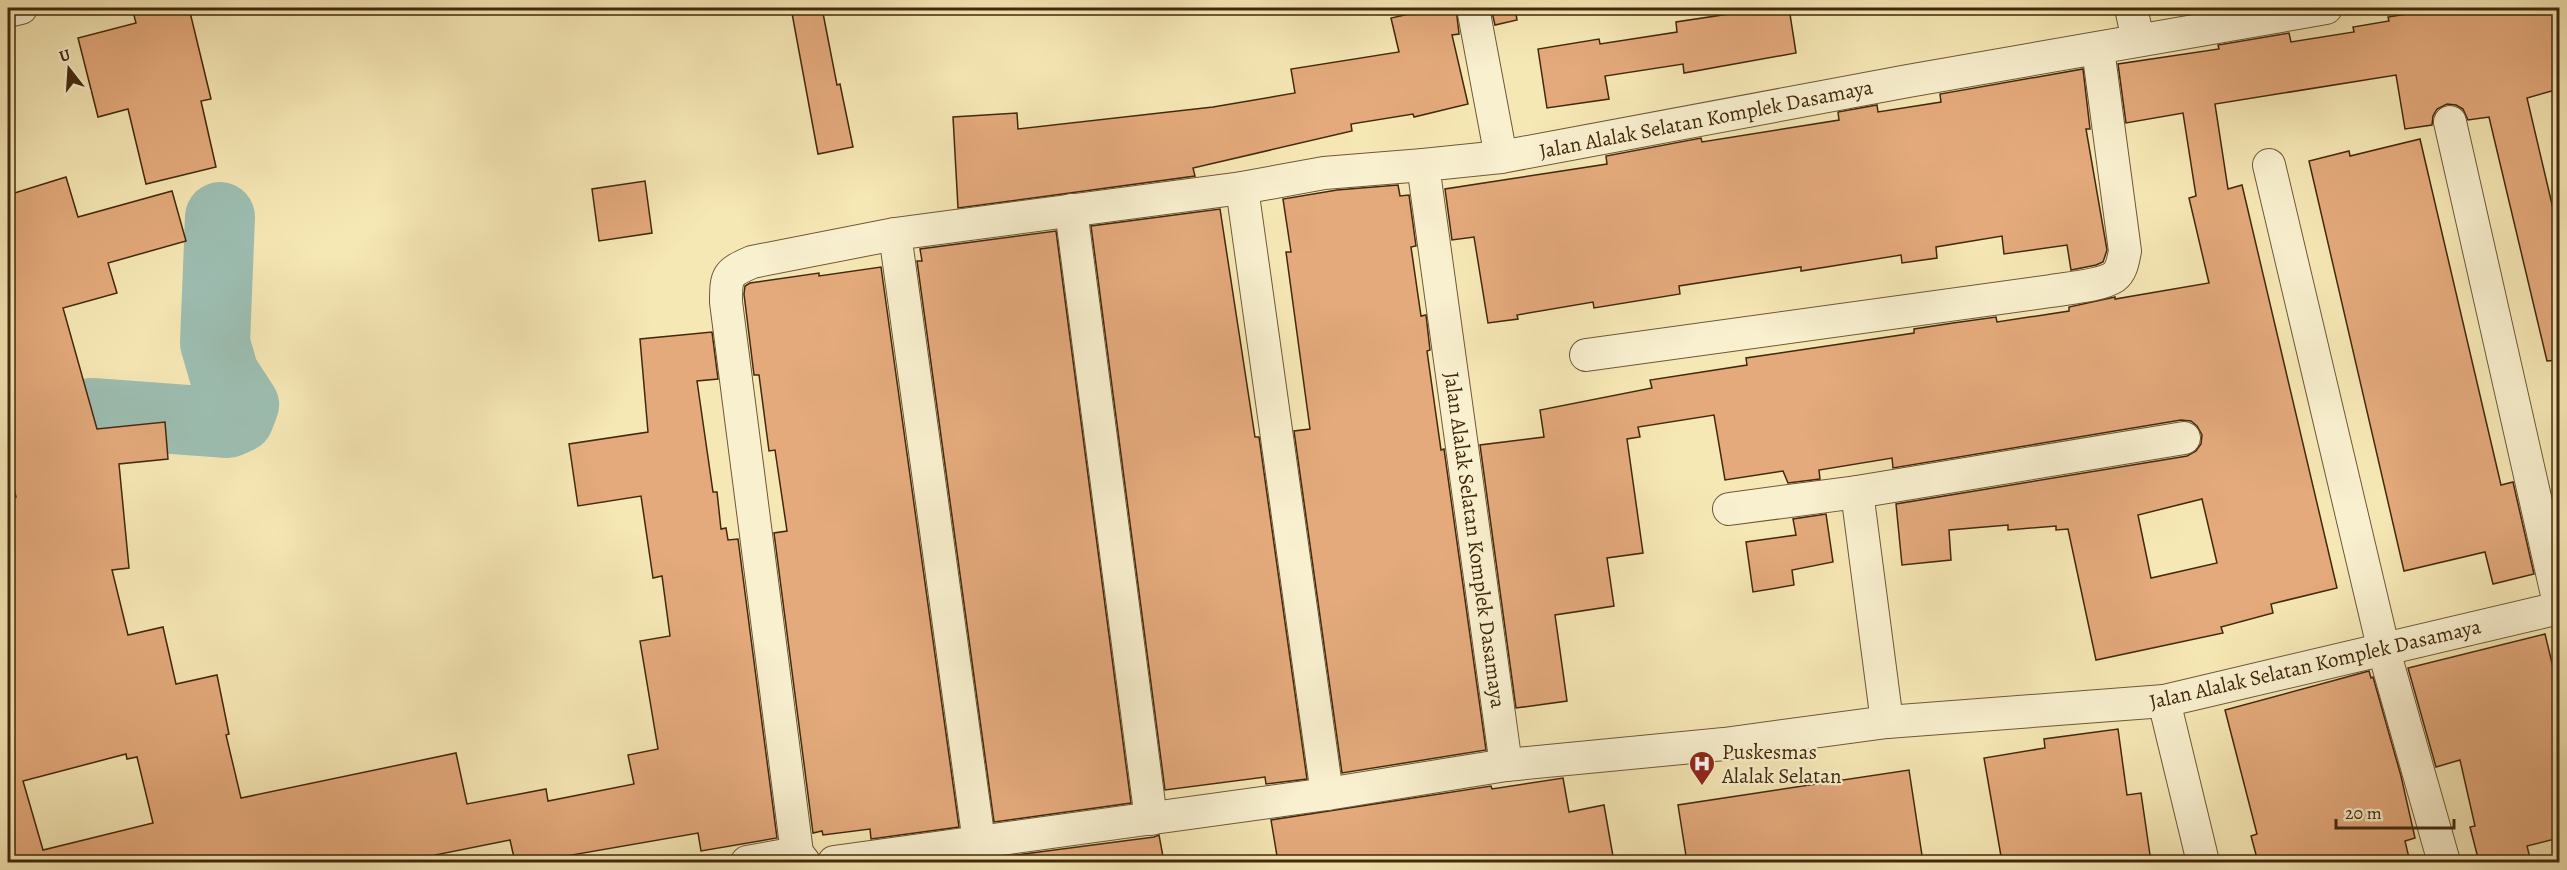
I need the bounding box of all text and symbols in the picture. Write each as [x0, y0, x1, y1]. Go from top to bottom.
north arrow [39, 39, 99, 99]
text: U [57, 43, 74, 68]
street label: Jalan Alalak Selatan Komplek Dasamaya [1537, 73, 1875, 165]
street label: Jalan Alalak Selatan Komplek Dasamaya [1438, 370, 1513, 710]
street label: Jalan Alalak Selatan Komplek Dasamaya [2146, 612, 2484, 716]
place label: Puskesmas Alalak Selatan [1721, 738, 1842, 790]
hospital icon: Puskesmas Alalak Selatan [1687, 749, 1717, 787]
scale bar [2336, 792, 2454, 830]
text: 20 m [2345, 801, 2382, 825]

